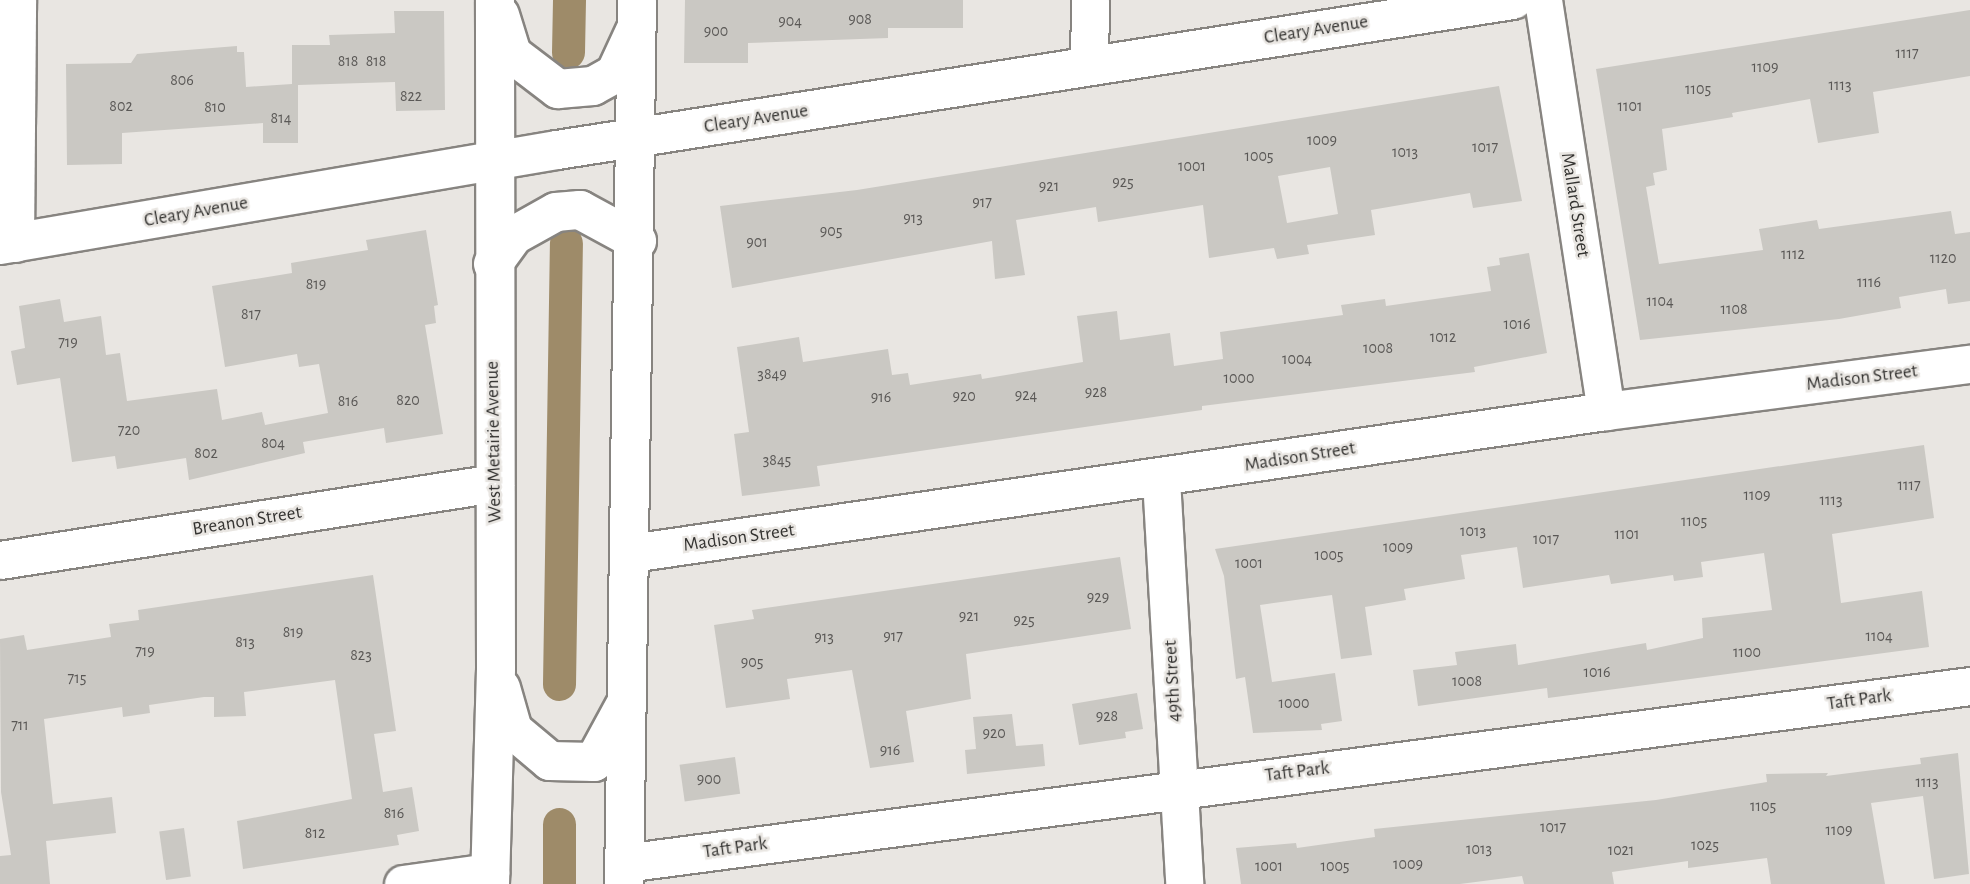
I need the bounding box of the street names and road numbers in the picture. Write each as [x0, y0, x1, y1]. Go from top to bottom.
street label: Cleary Avenue [1262, 11, 1370, 49]
street label: Cleary Avenue [702, 100, 810, 138]
street label: Mallard Street [1555, 151, 1595, 259]
street label: Cleary Avenue [142, 192, 250, 232]
street label: Madison Street [1805, 360, 1919, 396]
street label: West Metairie Avenue [481, 361, 507, 523]
street label: Madison Street [1243, 437, 1357, 477]
street label: Breanon Street [191, 501, 303, 541]
street label: Madison Street [682, 519, 796, 557]
street label: 49th Street [1159, 640, 1187, 722]
street label: Taft Park [1825, 684, 1893, 716]
street label: Taft Park [1264, 757, 1330, 787]
street label: Taft Park [701, 832, 769, 864]

